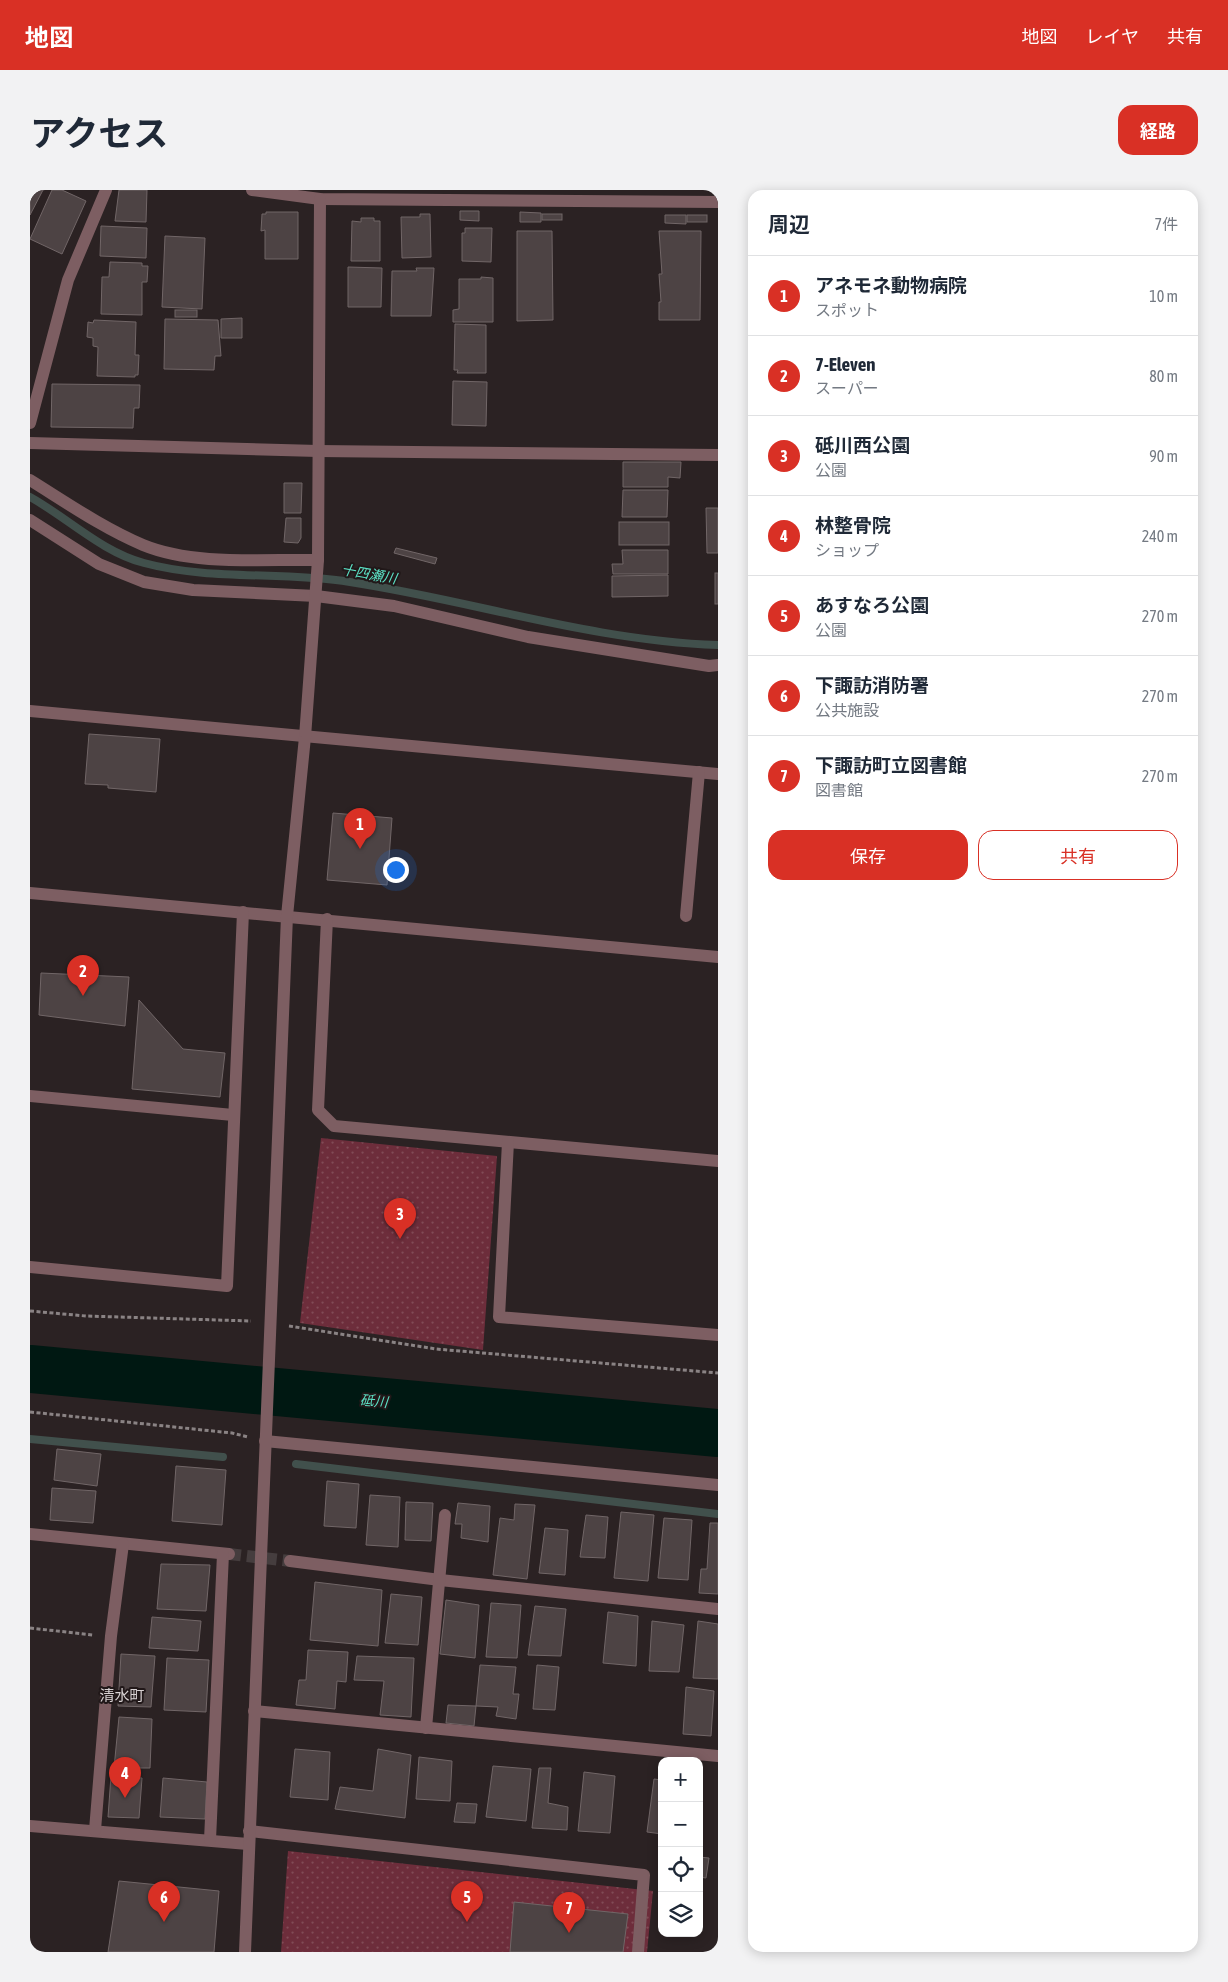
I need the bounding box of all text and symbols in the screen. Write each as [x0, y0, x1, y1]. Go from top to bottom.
text: 地図 [25, 24, 73, 51]
text: 地図 [1022, 26, 1058, 47]
text: レイヤ [1086, 26, 1139, 47]
text: 共有 [1167, 26, 1203, 47]
button: 経路 [1118, 105, 1198, 155]
text: アクセス [30, 113, 168, 153]
text: 周辺 [768, 212, 810, 236]
text: 7件 [1154, 215, 1178, 233]
text: アネモネ動物病院 [815, 274, 967, 296]
text: 1 [780, 287, 788, 305]
text: 10 m [1149, 287, 1178, 305]
text: スポット [815, 301, 879, 319]
text: 7-Eleven [815, 353, 876, 375]
text: 2 [780, 367, 788, 385]
text: 80 m [1149, 367, 1178, 385]
text: スーパー [815, 379, 879, 397]
text: 砥川西公園 [815, 434, 910, 456]
text: 3 [780, 447, 788, 465]
text: 90 m [1149, 447, 1178, 465]
text: 公園 [815, 461, 847, 479]
text: 林整骨院 [815, 514, 891, 536]
text: 4 [780, 527, 788, 545]
text: 240 m [1142, 527, 1178, 545]
text: ショップ [815, 541, 879, 559]
water label: 十四瀬川 [340, 561, 400, 587]
text: あすなろ公園 [815, 594, 929, 616]
text: 5 [780, 607, 788, 625]
text: 270 m [1142, 607, 1178, 625]
text: 公園 [815, 621, 847, 639]
text: 下諏訪消防署 [815, 674, 929, 696]
text: 6 [780, 687, 788, 705]
text: 270 m [1142, 687, 1178, 705]
text: 公共施設 [815, 701, 879, 719]
text: 下諏訪町立図書館 [815, 754, 967, 776]
text: 7 [780, 767, 788, 785]
text: 270 m [1142, 767, 1178, 785]
text: 図書館 [815, 781, 863, 799]
pin: 1 [344, 808, 376, 849]
button: 保存 [768, 830, 968, 880]
button: 共有 [978, 830, 1178, 880]
your location [383, 857, 409, 883]
pin: 2 [67, 955, 99, 996]
pin: 3 [384, 1198, 416, 1239]
water label: 砥川 [359, 1392, 391, 1410]
district label: 清水町 [99, 1687, 145, 1704]
pin: 4 [109, 1757, 141, 1798]
map controls [658, 1757, 703, 1937]
button: + [658, 1757, 703, 1802]
button: − [658, 1802, 703, 1847]
button: locate [658, 1847, 703, 1892]
pin: 6 [148, 1881, 180, 1922]
pin: 5 [451, 1881, 483, 1922]
pin: 7 [553, 1892, 585, 1933]
button: layers [658, 1892, 703, 1937]

